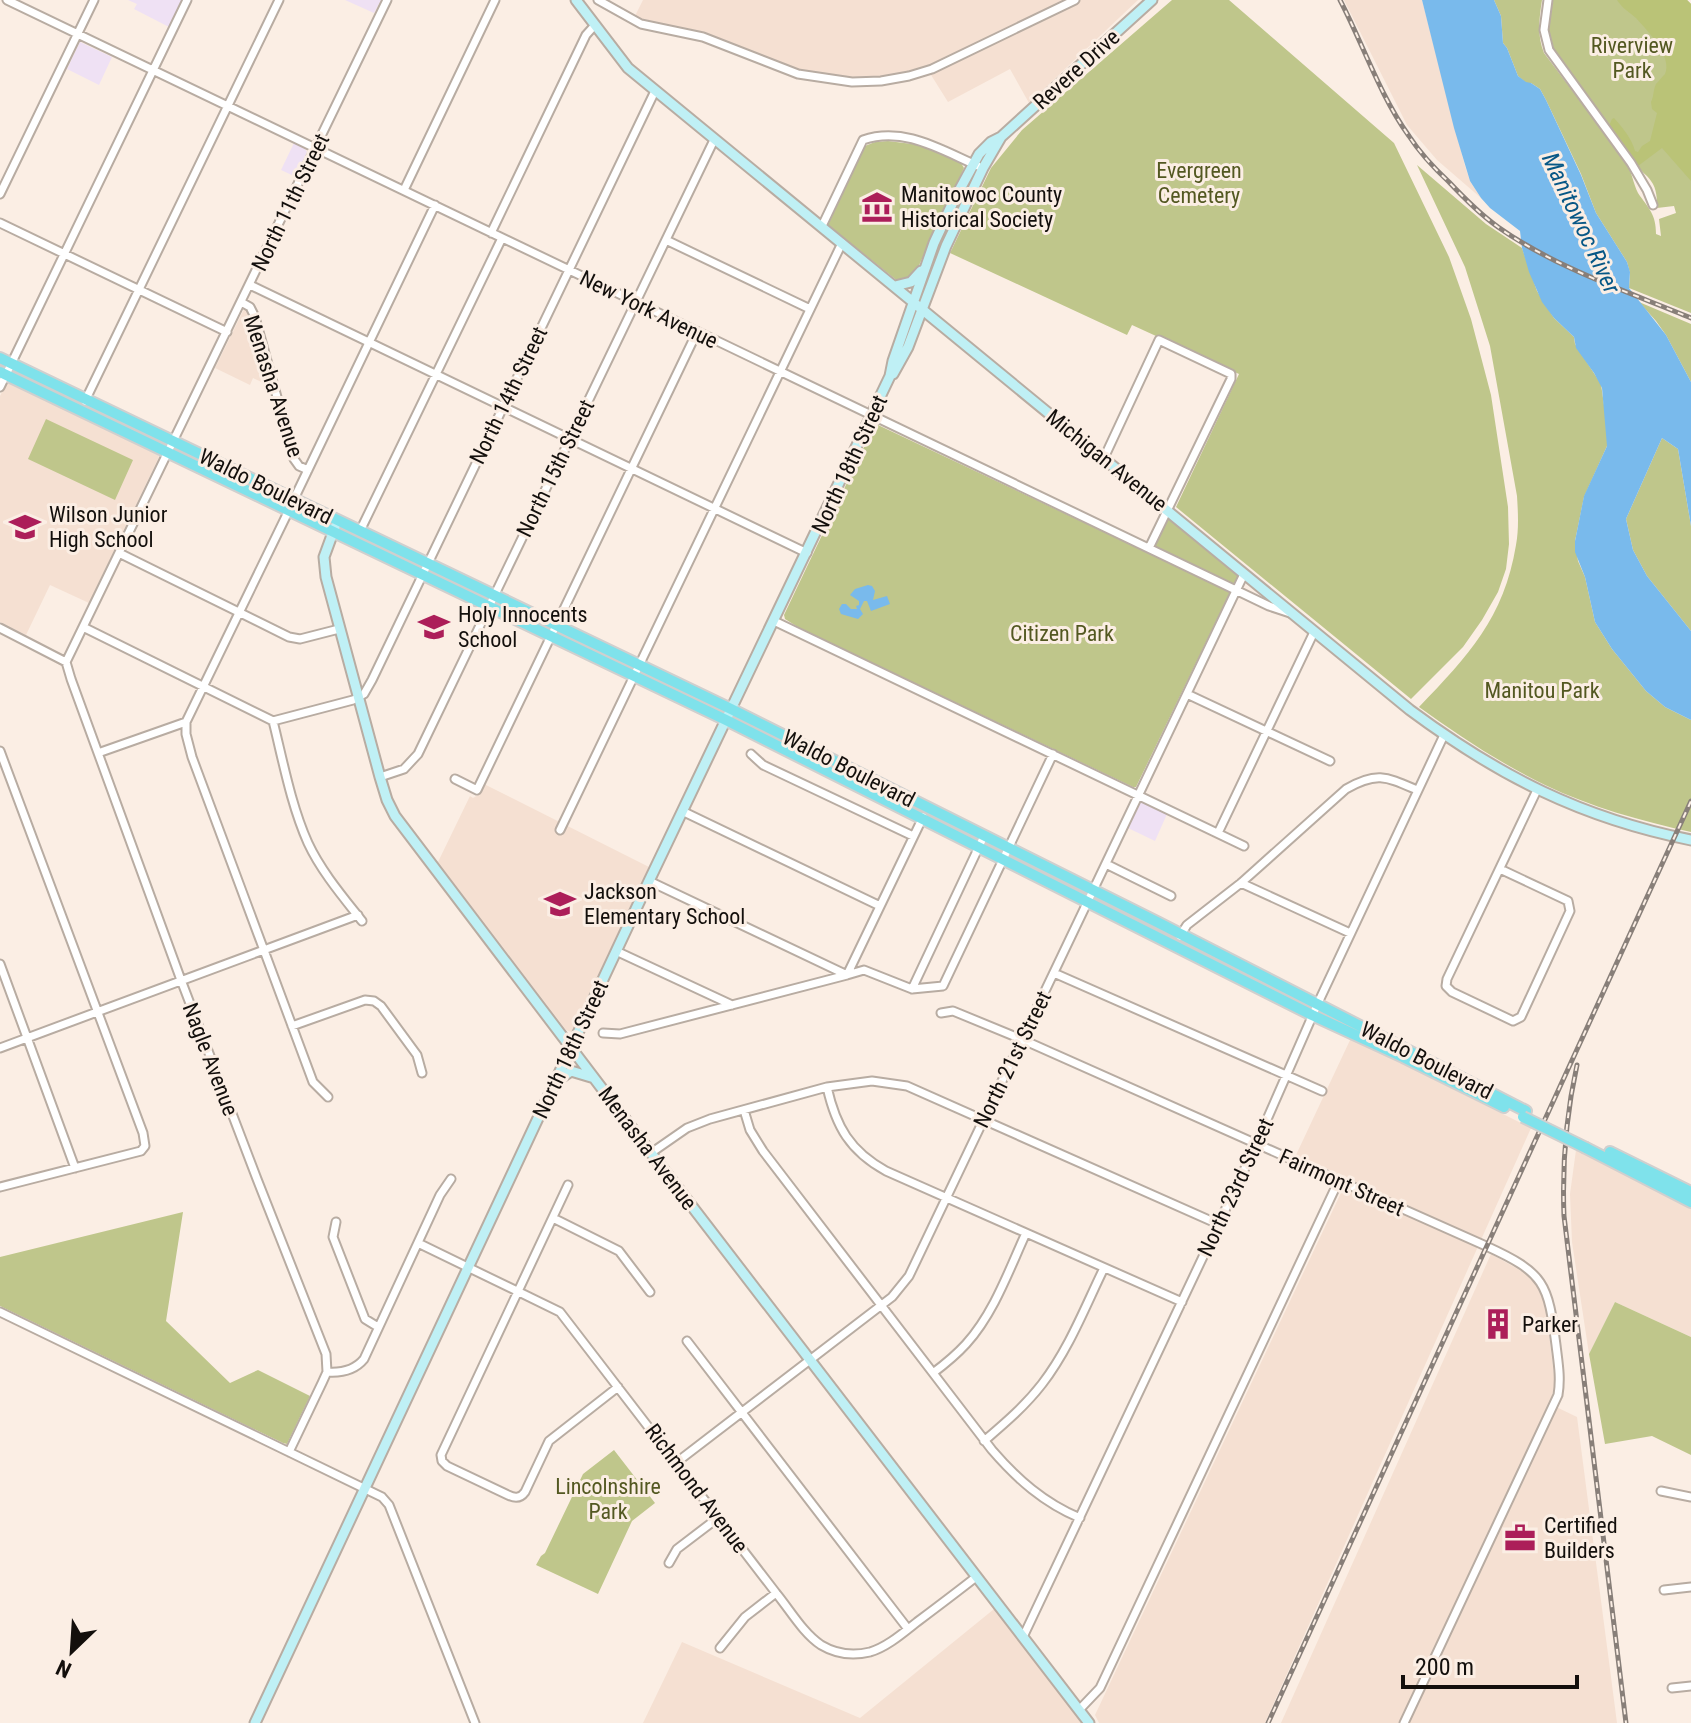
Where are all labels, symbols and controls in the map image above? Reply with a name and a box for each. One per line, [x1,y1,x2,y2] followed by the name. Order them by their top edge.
[1028,24,1125,115] street label: Revere Drive
[1591,33,1673,83] park label: Riverview Park
[246,130,334,275] street label: North 11th Street
[1536,148,1626,299] water label: Manitowoc River
[1156,158,1242,208] park label: Evergreen Cemetery
[901,182,1062,232] place label: Manitowoc County Historical Society
[860,190,894,224] museum icon: Manitowoc County Historical Society
[576,265,722,354] street label: New York Avenue
[239,312,308,460] street label: Menasha Avenue
[464,323,552,468] street label: North 14th Street
[807,391,892,537] street label: North 18th Street
[511,396,599,541] street label: North 15th Street
[1041,404,1172,517] street label: Michigan Avenue
[195,443,336,529] street label: Waldo Boulevard
[49,502,168,552] place label: Wilson Junior High School
[8,510,42,544] school or university icon: Wilson Junior High School
[458,602,587,652] place label: Holy Innocents School
[417,610,451,644] school or university icon: Holy Innocents School
[1010,621,1114,646] park label: Citizen Park
[1484,678,1600,703] park label: Manitou Park
[778,724,919,813] street label: Waldo Boulevard
[584,879,745,929] place label: Jackson Elementary School
[543,887,577,921] school or university icon: Jackson Elementary School
[528,976,613,1122] street label: North 18th Street
[969,987,1056,1132] street label: North 21st Street
[178,999,243,1119] street label: Nagle Avenue
[1356,1016,1497,1105] street label: Waldo Boulevard
[593,1082,702,1215] street label: Menasha Avenue
[1192,1114,1278,1260] street label: North 23rd Street
[1276,1144,1408,1221] street label: Fairmont Street
[1481,1307,1515,1341] building icon: Parker
[1522,1312,1578,1337] place label: Parker
[640,1419,753,1558] street label: Richmond Avenue
[555,1474,661,1524] park label: Lincolnshire Park
[1544,1513,1618,1563] place label: Certified Builders
[1503,1521,1537,1555] office icon: Certified Builders
[32,1611,112,1691] north arrow
[1403,1639,1577,1689] scale bar
[1415,1653,1474,1681] text: 200 m
[52,1654,75,1683] text: N

